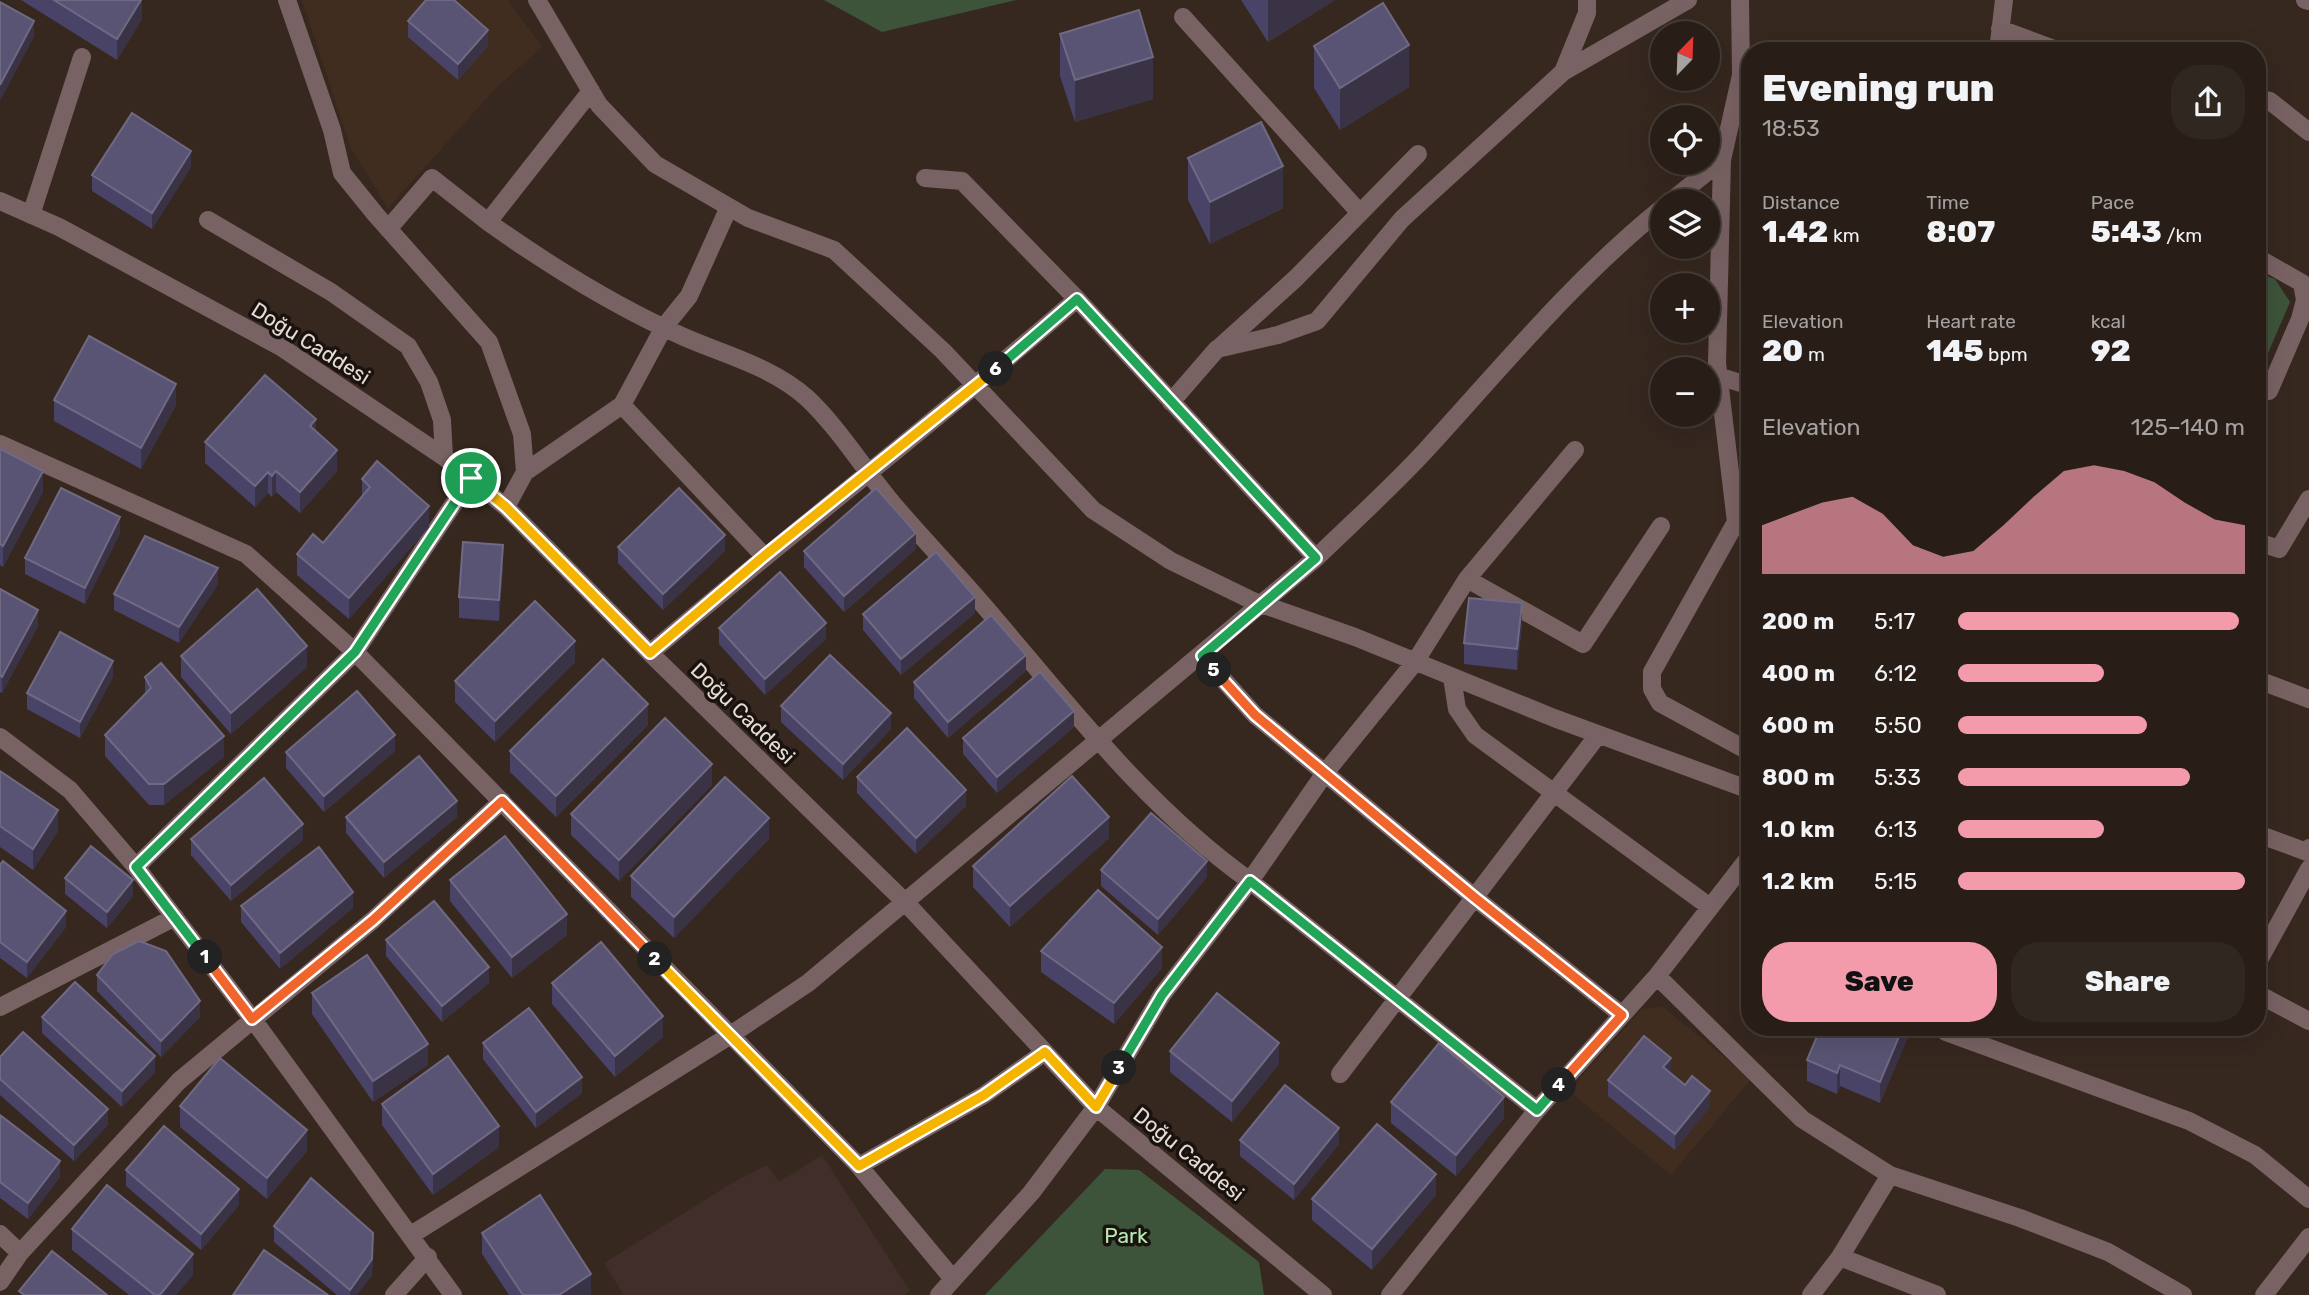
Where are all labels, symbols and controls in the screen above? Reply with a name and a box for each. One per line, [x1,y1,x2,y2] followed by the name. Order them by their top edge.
[1650,21,1720,91] north arrow
[1650,21,1720,427] map controls
[1762,65,1995,111] text: Evening run
[2171,65,2245,139] button: share
[1650,105,1720,175] button: locate
[1762,114,1820,142] text: 18:53
[1650,189,1720,259] button: layers
[1762,191,1840,214] text: Distance
[1926,191,1969,214] text: Time
[2091,191,2134,214] text: Pace
[1762,214,1828,250] text: 1.42
[1926,214,1995,250] text: 8:07
[2091,214,2162,250] text: 5:43
[1828,224,1860,247] text: km
[2162,224,2202,247] text: /km
[1650,273,1720,343] button: +
[247,297,375,389] street label: Doğu Caddesi
[1762,310,1843,333] text: Elevation
[1926,310,2016,333] text: Heart rate
[2091,310,2126,333] text: kcal
[1762,333,1803,369] text: 20
[1926,333,1983,369] text: 145
[2091,333,2131,369] text: 92
[1803,343,1825,366] text: m
[1983,343,2028,366] text: bpm
[978,352,1014,386] pin: 6
[989,357,1002,380] text: 6
[1650,357,1720,427] button: −
[1762,413,1861,441] text: Elevation
[2131,413,2245,441] text: 125–140 m
[441,448,501,508] pin
[452,459,490,497] icon: arrive
[1762,607,1834,635] text: 200 m
[1874,607,1915,635] text: 5:17
[1196,652,1232,688] pin: 5
[686,657,800,769] street label: Doğu Caddesi
[1207,658,1220,681] text: 5
[1762,659,1835,687] text: 400 m
[1874,659,1917,687] text: 6:12
[1762,711,1834,739] text: 600 m
[1874,711,1922,739] text: 5:50
[1762,763,1835,791] text: 800 m
[1874,763,1921,791] text: 5:33
[1762,815,1835,843] text: 1.0 km
[1874,815,1917,843] text: 6:13
[1762,867,1834,895] text: 1.2 km
[1874,867,1917,895] text: 5:15
[188,940,222,974] pin: 1
[638,942,672,976] pin: 2
[1762,942,1997,1022] button: Save
[2011,942,2245,1022] button: Share
[200,945,209,968] text: 1
[648,947,661,970] text: 2
[1102,1050,1136,1086] pin: 3
[1112,1056,1125,1079] text: 3
[1542,1068,1576,1102] pin: 4
[1552,1073,1565,1096] text: 4
[1129,1102,1249,1206] street label: Doğu Caddesi
[1104,1223,1148,1248] park label: Park

